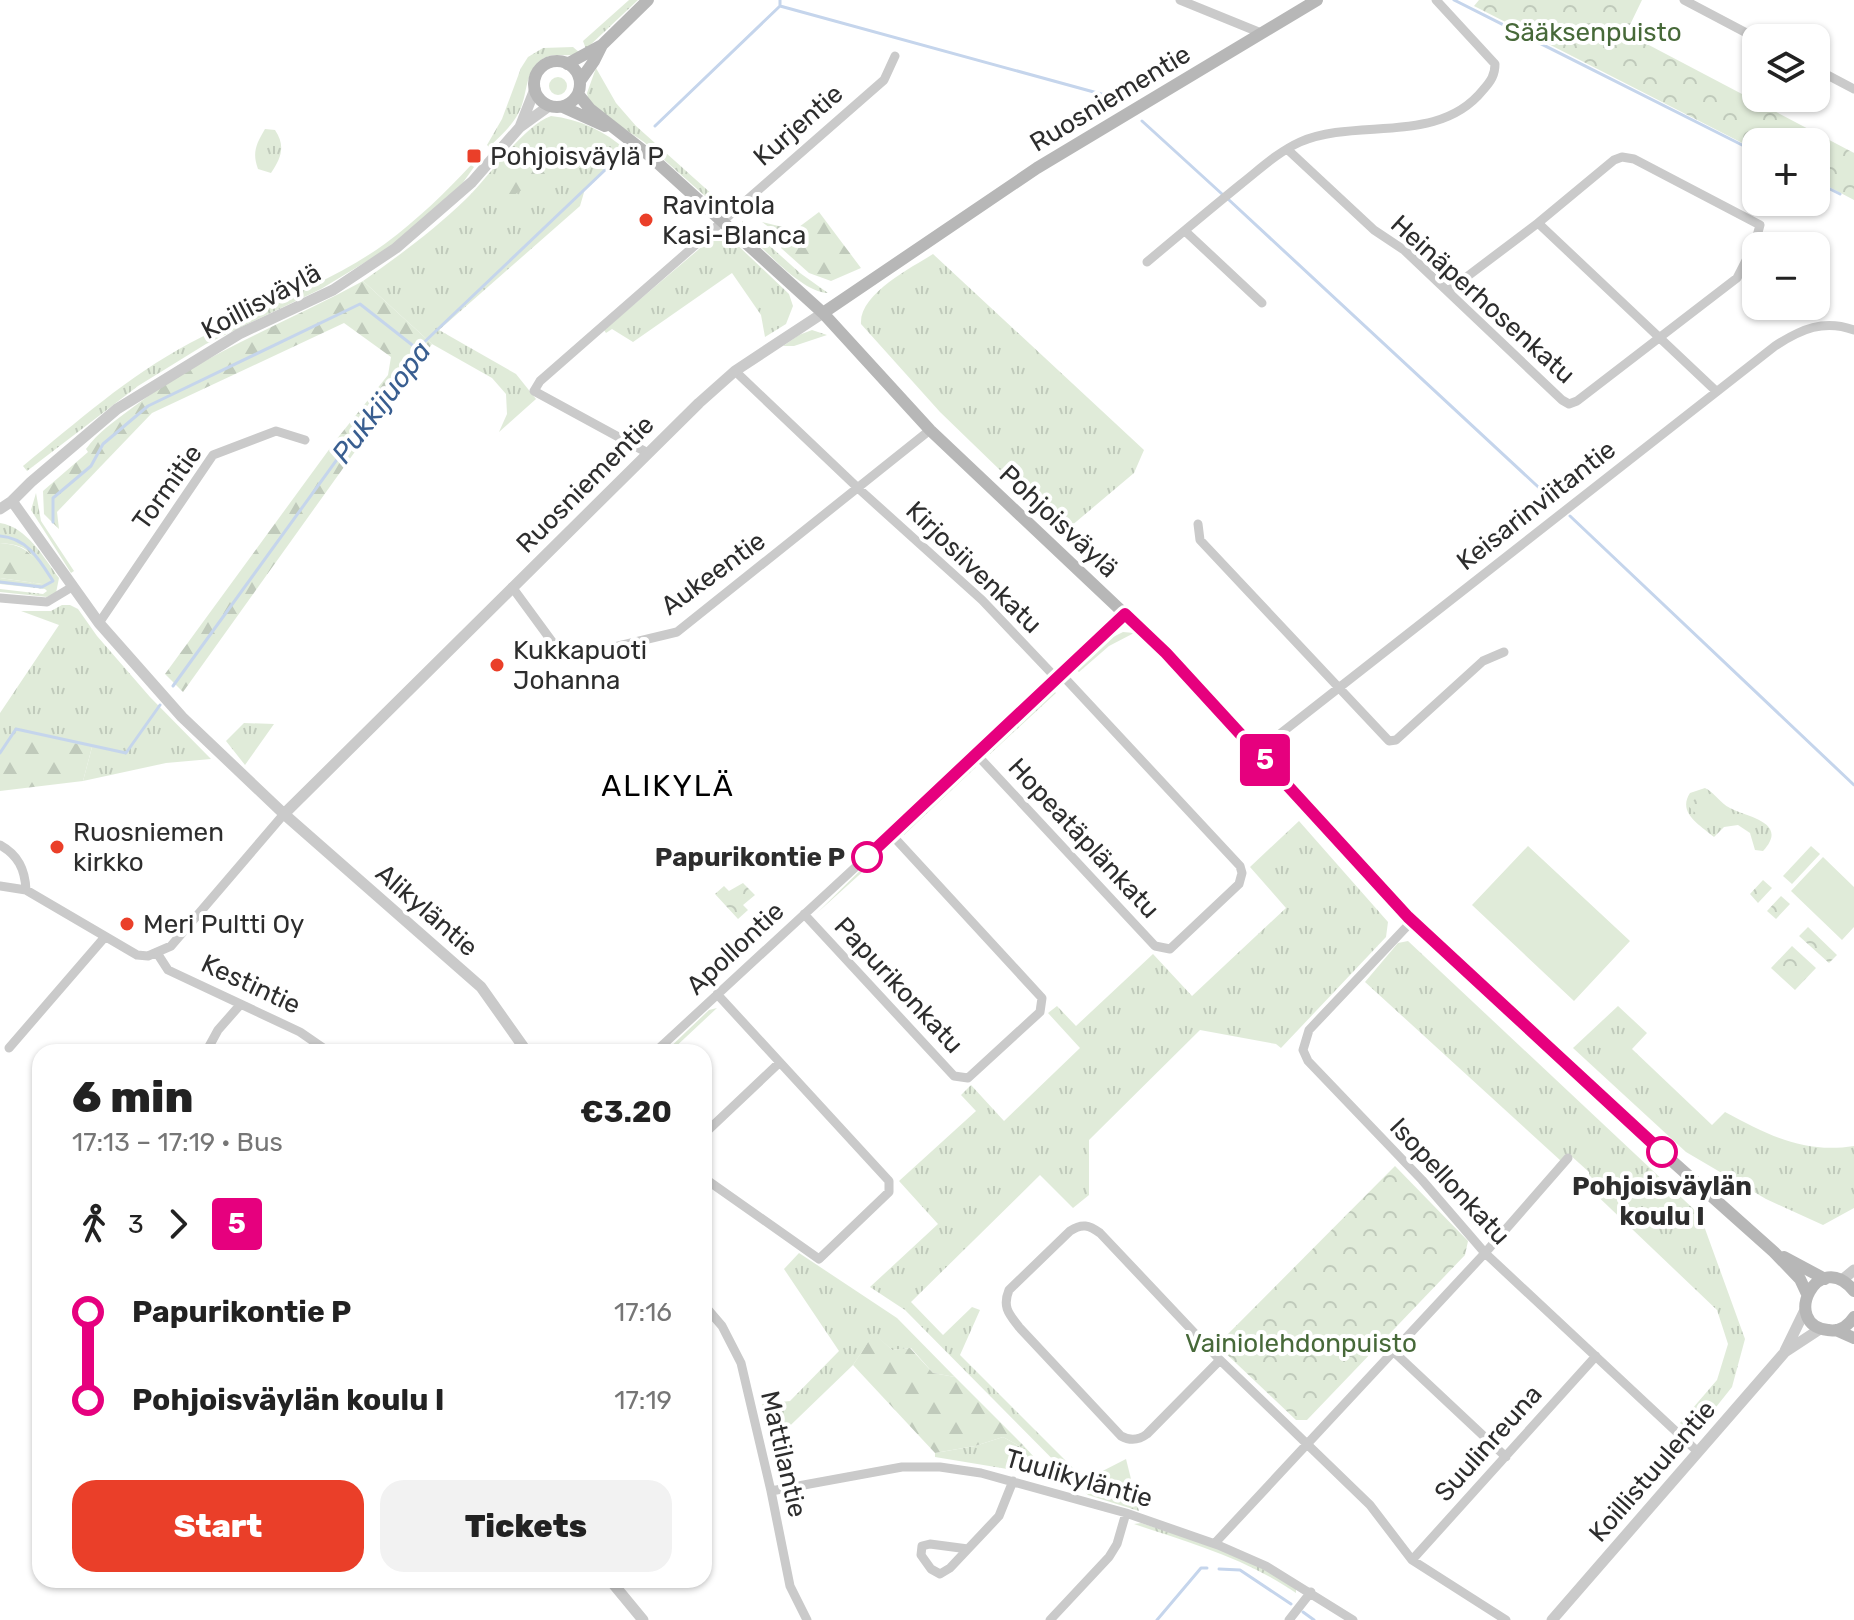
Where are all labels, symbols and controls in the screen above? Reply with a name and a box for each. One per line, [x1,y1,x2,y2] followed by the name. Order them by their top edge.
[1504,17,1682,48] park label: Sääksenpuisto
[1742,24,1830,320] map controls
[1742,24,1830,112] button: layers
[1024,38,1196,159] street label: Ruosniementie
[747,78,849,173] street label: Kurjentie
[1742,128,1830,216] button: +
[490,141,664,172] place label: Pohjoisväylä P
[465,147,483,165] marker: Pohjoisväylä P
[662,190,806,251] place label: Ravintola Kasi-Blanca
[1384,209,1581,390] street label: Heinäperhosenkatu
[637,211,655,229] marker: Ravintola Kasi-Blanca
[1742,232,1830,320] button: −
[196,257,326,346] street label: Koillisväylä
[325,335,438,470] water label: Pukkijuopa
[510,409,661,560] street label: Ruosniementie
[1451,434,1622,577] street label: Keisarinviitantie
[126,439,209,536] street label: Tormitie
[993,459,1124,584] street label: Pohjoisväylä
[899,495,1048,640] street label: Kirjosiivenkatu
[655,525,772,622] street label: Aukeentie
[513,635,647,696] place label: Kukkapuoti Johanna
[488,656,506,674] marker: Kukkapuoti Johanna
[1239,734,1291,786] line badge: 5
[1256,743,1274,776] text: 5
[1002,752,1166,925] street label: Hopeatäplänkatu
[601,768,735,804] district label: ALIKYLÄ
[73,817,224,878] place label: Ruosniemen kirkko
[48,838,66,856] marker: Ruosniemen kirkko
[655,842,845,873] place label: Papurikontie P
[852,842,882,872] marker: Papurikontie P
[369,858,484,963] street label: Alikyläntie
[680,895,791,1001] street label: Apollontie
[143,909,304,940] place label: Meri Pultti Oy
[828,911,970,1060] street label: Papurikonkatu
[118,915,136,933] marker: Meri Pultti Oy
[196,948,305,1021] street label: Kestintie
[72,1071,193,1123] text: 6 min
[580,1094,672,1130] text: €3.20
[1383,1112,1516,1251] street label: Isopellonkatu
[72,1127,283,1158] text: 17:13 – 17:19 · Bus
[1647,1137,1677,1167] marker: Pohjoisväylän koulu I
[1572,1171,1752,1232] place label: Pohjoisväylän koulu I
[72,1202,116,1246] icon: walk
[156,1202,200,1246] icon: forward
[228,1207,246,1240] text: 5
[128,1209,144,1240] text: 3
[132,1294,351,1330] text: Papurikontie P
[614,1297,672,1328] text: 17:16
[1185,1328,1417,1359] park label: Vainiolehdonpuisto
[1428,1379,1549,1508] street label: Suulinreuna
[132,1382,444,1418] text: Pohjoisväylän koulu I
[614,1385,672,1416] text: 17:19
[754,1388,813,1520] street label: Mattilantie
[1583,1394,1722,1548] street label: Koillistuulentie
[1002,1443,1156,1514] street label: Tuulikyläntie
[72,1480,364,1572] button: Start
[380,1480,672,1572] button: Tickets

